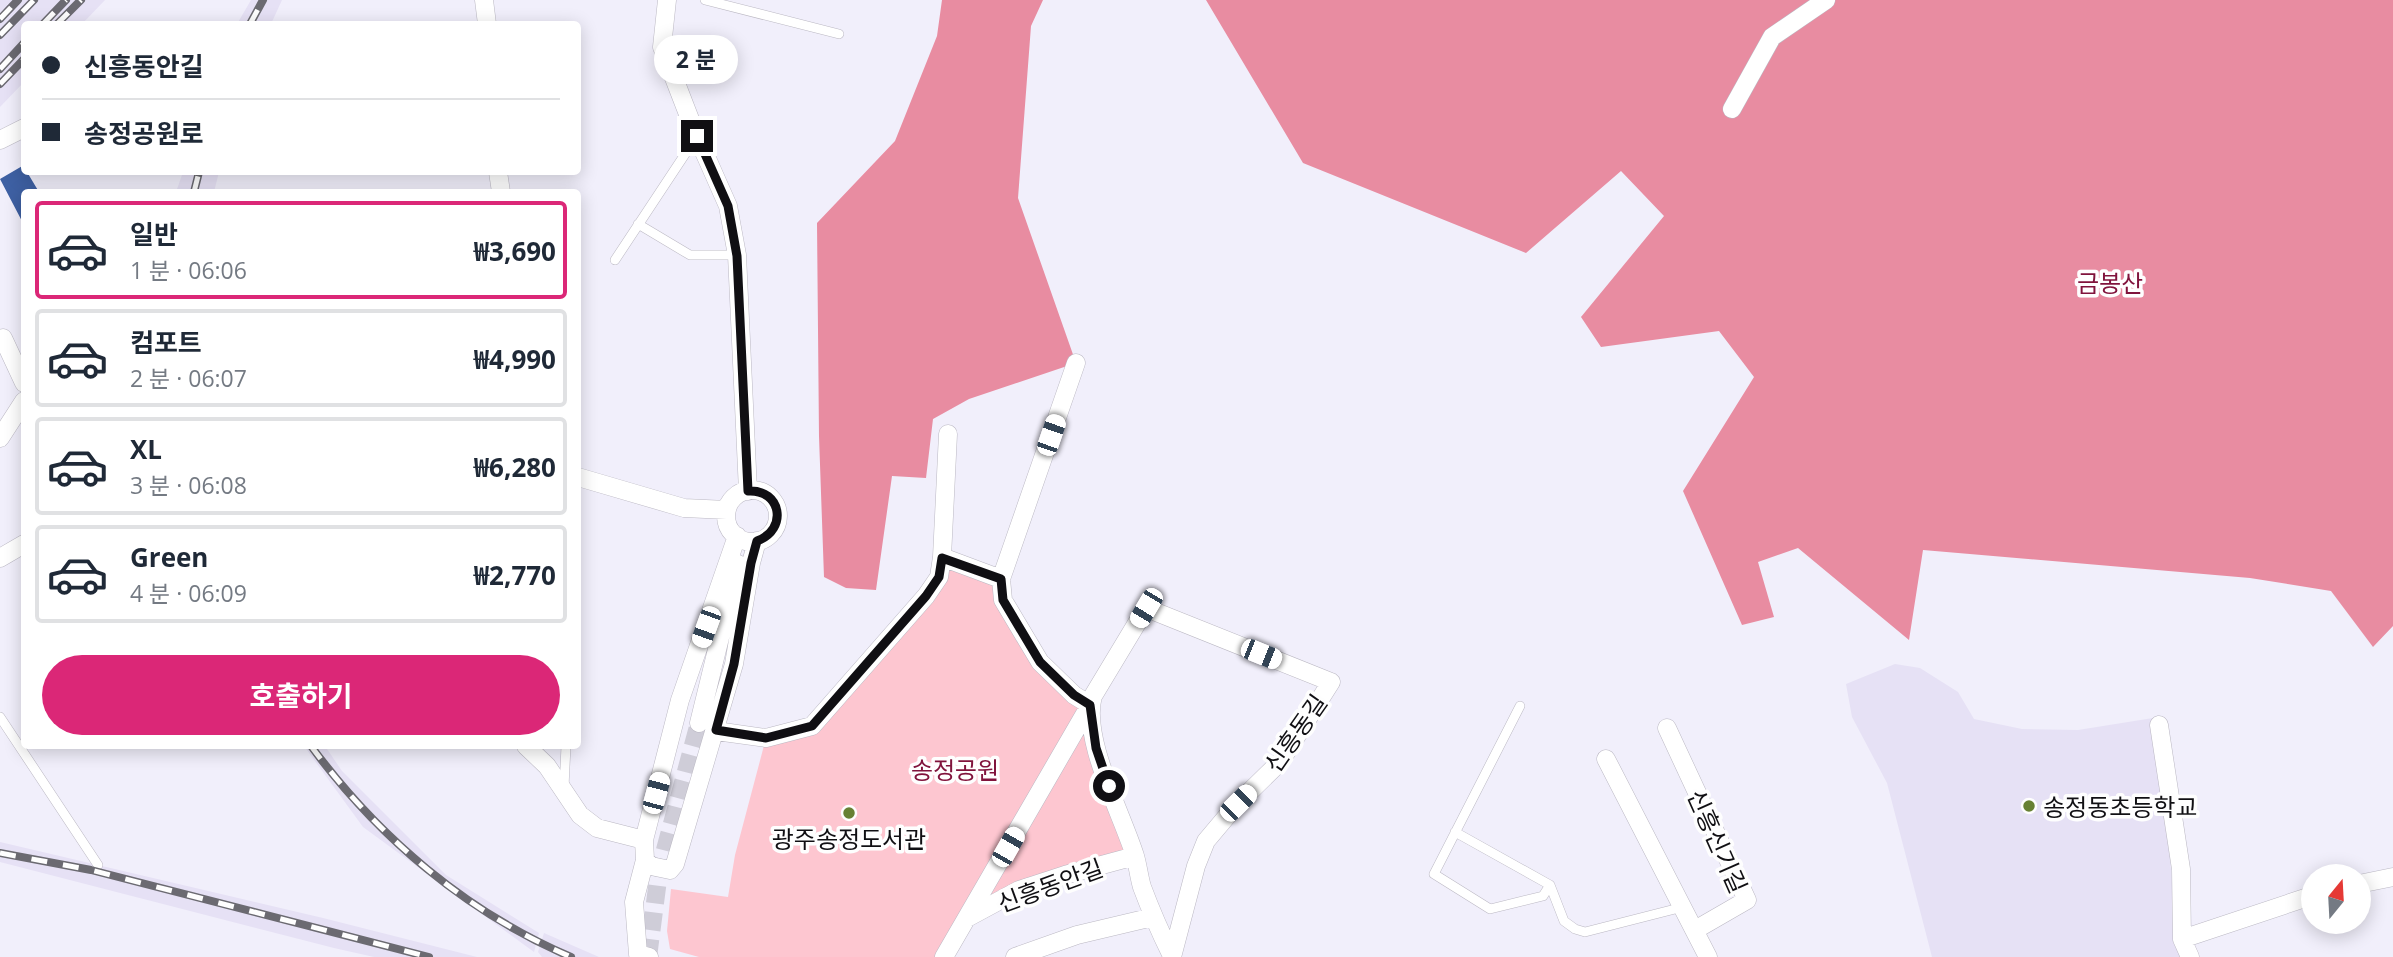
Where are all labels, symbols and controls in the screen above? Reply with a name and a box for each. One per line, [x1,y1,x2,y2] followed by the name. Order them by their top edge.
[655,34,739,83] callout: 2 분
[676,43,716,75] text: 2 분
[84,48,204,84] text: 신흥동안길
[84,115,204,151] text: 송정공원로
[681,120,713,152] route end
[130,216,178,252] text: 일반
[46,219,109,282] icon: car
[474,233,556,269] text: ₩3,690
[130,254,247,286] text: 1 분 · 06:06
[2077,266,2143,299] park label: 금봉산
[130,324,202,360] text: 컴포트
[46,327,109,390] icon: car
[474,341,556,377] text: ₩4,990
[130,362,247,394] text: 2 분 · 06:07
[1035,412,1068,458] car
[130,431,162,467] text: XL
[46,435,109,498] icon: car
[474,449,556,485] text: ₩6,280
[130,469,247,501] text: 3 분 · 06:08
[130,539,208,575] text: Green
[46,543,109,606] icon: car
[474,557,556,593] text: ₩2,770
[130,577,247,609] text: 4 분 · 06:09
[1127,585,1166,631] car
[689,604,724,650] car
[1238,636,1285,672] car
[42,655,560,735] button: 호출하기
[1256,687,1334,779] street label: 신흥동길
[911,753,999,786] park label: 송정공원
[641,770,672,816] car
[1093,770,1125,802] route start
[1216,781,1261,825] car
[1680,784,1756,898] street label: 신흥신기길
[2043,790,2198,823] place label: 송정동초등학교
[2021,798,2037,814] marker: 송정동초등학교
[841,805,857,821] marker: 광주송정도서관
[772,822,926,855] place label: 광주송정도서관
[989,824,1028,870] car
[992,851,1108,919] street label: 신흥동안길
[2301,864,2371,934] north arrow
[2301,864,2371,934] map controls

